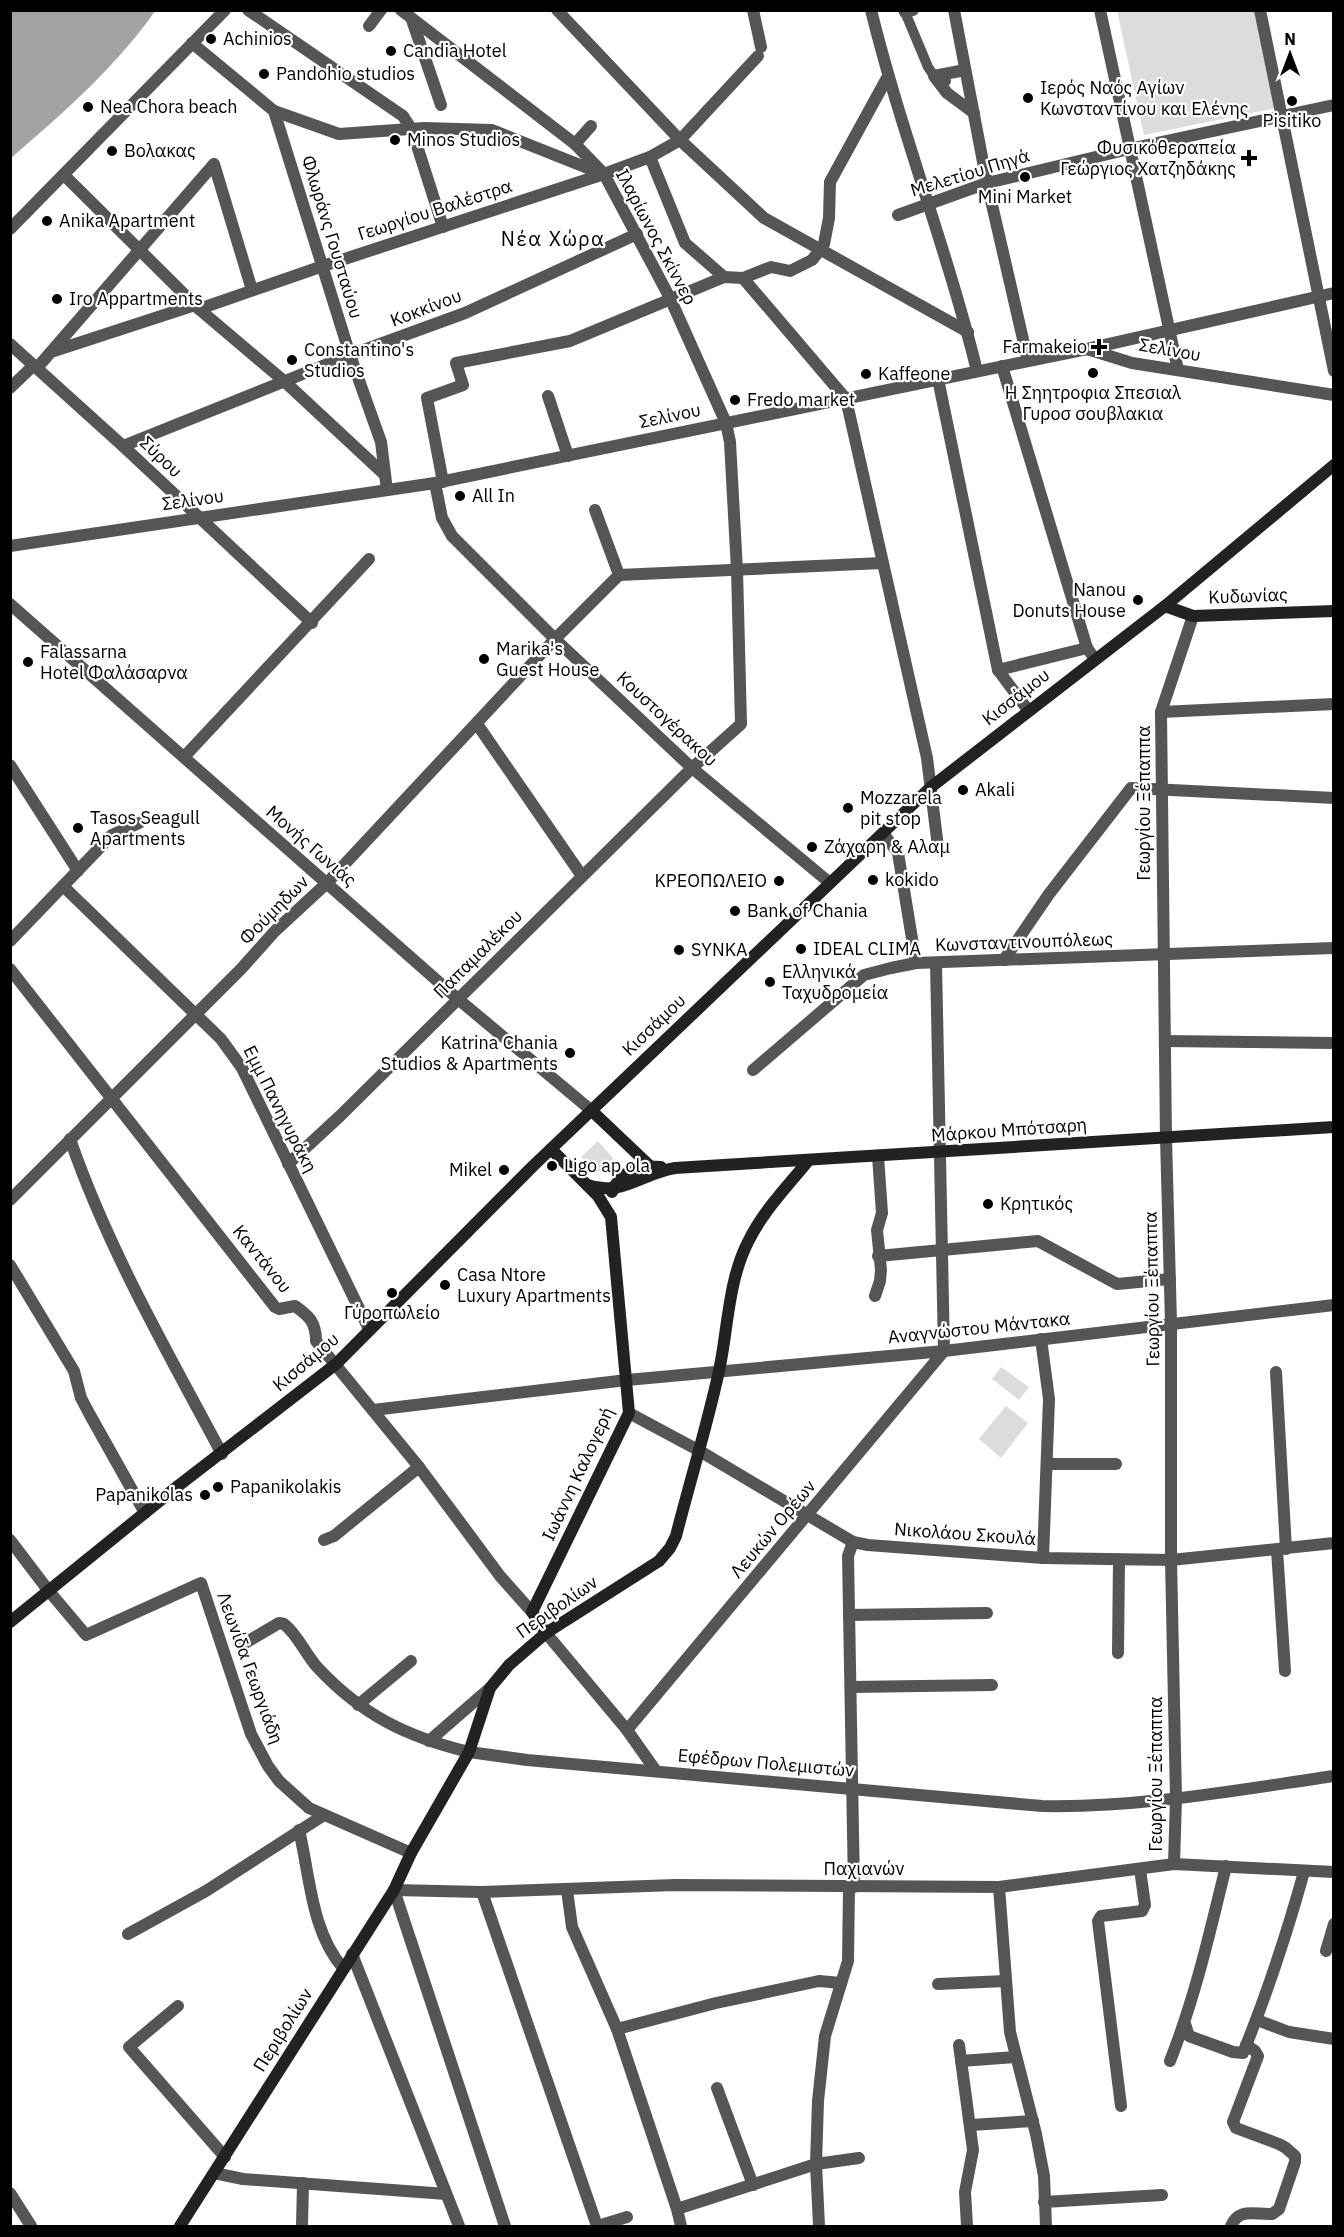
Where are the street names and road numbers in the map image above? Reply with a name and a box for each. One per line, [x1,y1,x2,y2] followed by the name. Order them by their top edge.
[907,143,1032,202] street label: Μελετίου Πηγά
[297,153,368,321] street label: Φλωράνς Γουσταύου
[611,165,702,309] street label: Ιλαρίωνος Σκίννερ
[355,174,515,245] street label: Γεωργίου Βαλέστρα
[387,283,465,332] street label: Κοκκίνου
[1137,333,1203,366] street label: Σελίνου
[637,398,703,433] street label: Σελίνου
[135,431,187,482] street label: Σύρου
[160,484,225,515] street label: Σελίνου
[1208,583,1288,608] street label: Κυδωνίας
[977,663,1054,730] street label: Κισσάμου
[612,666,723,771] street label: Κουστογέρακου
[1132,725,1155,881] street label: Γεωργίου Ξέπαππα
[261,800,361,891] street label: Μονής Γωνιάς
[234,870,313,949] street label: Φούμηδων
[428,904,527,1003] street label: Παπαμαλέκου
[935,927,1114,956] street label: Κωνσταντινουπόλεως
[617,989,690,1061] street label: Κισσάμου
[239,1041,322,1176] street label: Εμμ Πανηγυράκη
[930,1113,1088,1146] street label: Μάρκου Μπότσαρη
[1139,1211,1164,1367] street label: Γεωργίου Ξέπαππα
[228,1220,297,1298] street label: Καντάνου
[887,1306,1071,1349] street label: Αναγνώστου Μάντακα
[268,1327,344,1396] street label: Κισσάμου
[536,1403,619,1544] street label: Ιωάννη Καλογερή
[725,1475,820,1583] street label: Λευκών Ορέων
[893,1517,1037,1550] street label: Νικολάου Σκουλά
[512,1570,602,1643] street label: Περιβολίων
[212,1589,289,1747] street label: Λεωνίδα Γεωργιάδη
[1144,1696,1167,1852] street label: Γεωργίου Ξέπαππα
[677,1743,855,1782] street label: Εφέδρων Πολεμιστών
[823,1857,905,1880] street label: Παχιανών
[248,1984,317,2076] street label: Περιβολίων

